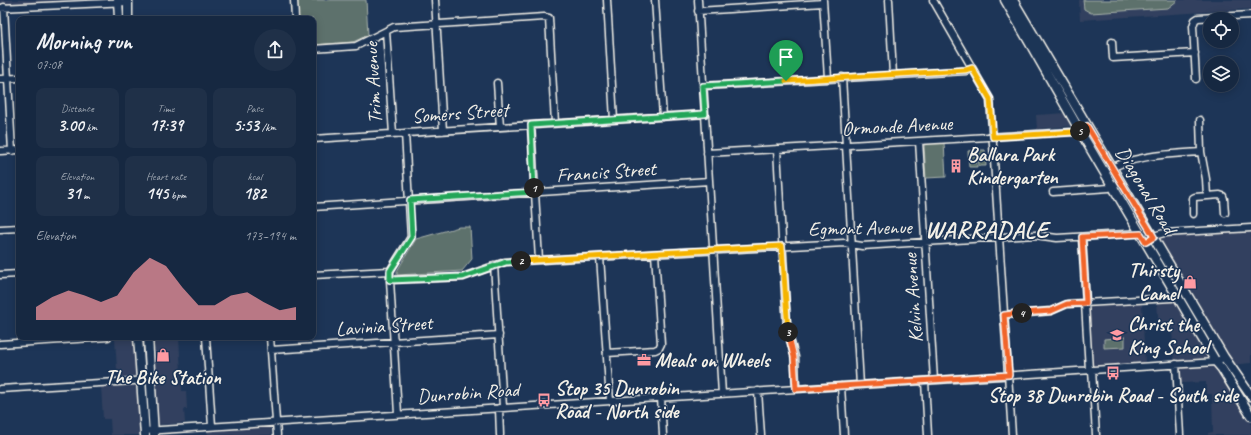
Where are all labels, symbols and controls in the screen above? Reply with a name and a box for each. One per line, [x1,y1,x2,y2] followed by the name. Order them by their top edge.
[1203,12,1239,92] map controls
[1203,12,1239,48] button: locate
[36,28,132,56] text: Morning run
[254,29,296,71] button: share
[358,40,388,124] street label: Trim Avenue
[769,40,803,81] pin
[775,46,797,68] icon: arrive
[1203,56,1239,92] button: layers
[36,57,62,73] text: 07:08
[411,97,512,129] street label: Somers Street
[61,101,94,115] text: Distance
[158,101,174,115] text: Time
[246,101,263,115] text: Pace
[841,111,954,141] street label: Ormonde Avenue
[57,115,84,136] text: 3.00
[149,115,183,136] text: 17:39
[233,115,259,136] text: 5:53
[84,120,97,134] text: km
[259,120,276,134] text: /km
[1070,121,1090,141] pin: 5
[1078,124,1082,138] text: 5
[967,142,1059,190] place label: Ballara Park Kindergarten
[1110,142,1183,241] street label: Diagonal Road
[555,156,659,188] street label: Francis Street
[948,158,964,174] building icon: Ballara Park Kindergarten
[60,169,94,183] text: Elevation
[146,169,186,183] text: Heart rate
[247,169,262,183] text: kcal
[524,178,544,198] pin: 1
[532,181,536,195] text: 1
[65,183,81,204] text: 31
[146,183,168,204] text: 145
[243,183,266,204] text: 182
[81,188,89,202] text: m
[168,188,186,202] text: bpm
[808,215,913,241] street label: Egmont Avenue
[925,215,1051,245] district label: WARRADALE
[36,228,76,244] text: Elevation
[245,228,296,244] text: 173–194 m
[511,251,531,271] pin: 2
[897,251,929,343] street label: Kelvin Avenue
[519,254,523,268] text: 2
[1128,258,1182,306] place label: Thirsty Camel
[1182,274,1198,290] shop icon: Thirsty Camel
[1012,303,1032,323] pin: 4
[1020,306,1024,320] text: 4
[335,310,435,342] street label: Lavinia Street
[1128,312,1212,360] place label: Christ the King School
[778,322,798,342] pin: 3
[786,325,790,339] text: 3
[1109,327,1125,343] school or university icon: Christ the King School
[155,347,171,363] shop icon: The Bike Station
[655,348,771,373] place label: Meals on Wheels
[636,352,652,368] office icon: Meals on Wheels
[105,365,222,390] place label: The Bike Station
[1105,365,1121,381] bus stop icon: Stop 38 Dunrobin Road - South side
[555,376,680,424] place label: Stop 35 Dunrobin Road - North side
[416,377,523,409] street label: Dunrobin Road
[988,383,1240,408] place label: Stop 38 Dunrobin Road - South side
[536,392,552,408] bus stop icon: Stop 35 Dunrobin Road - North side

